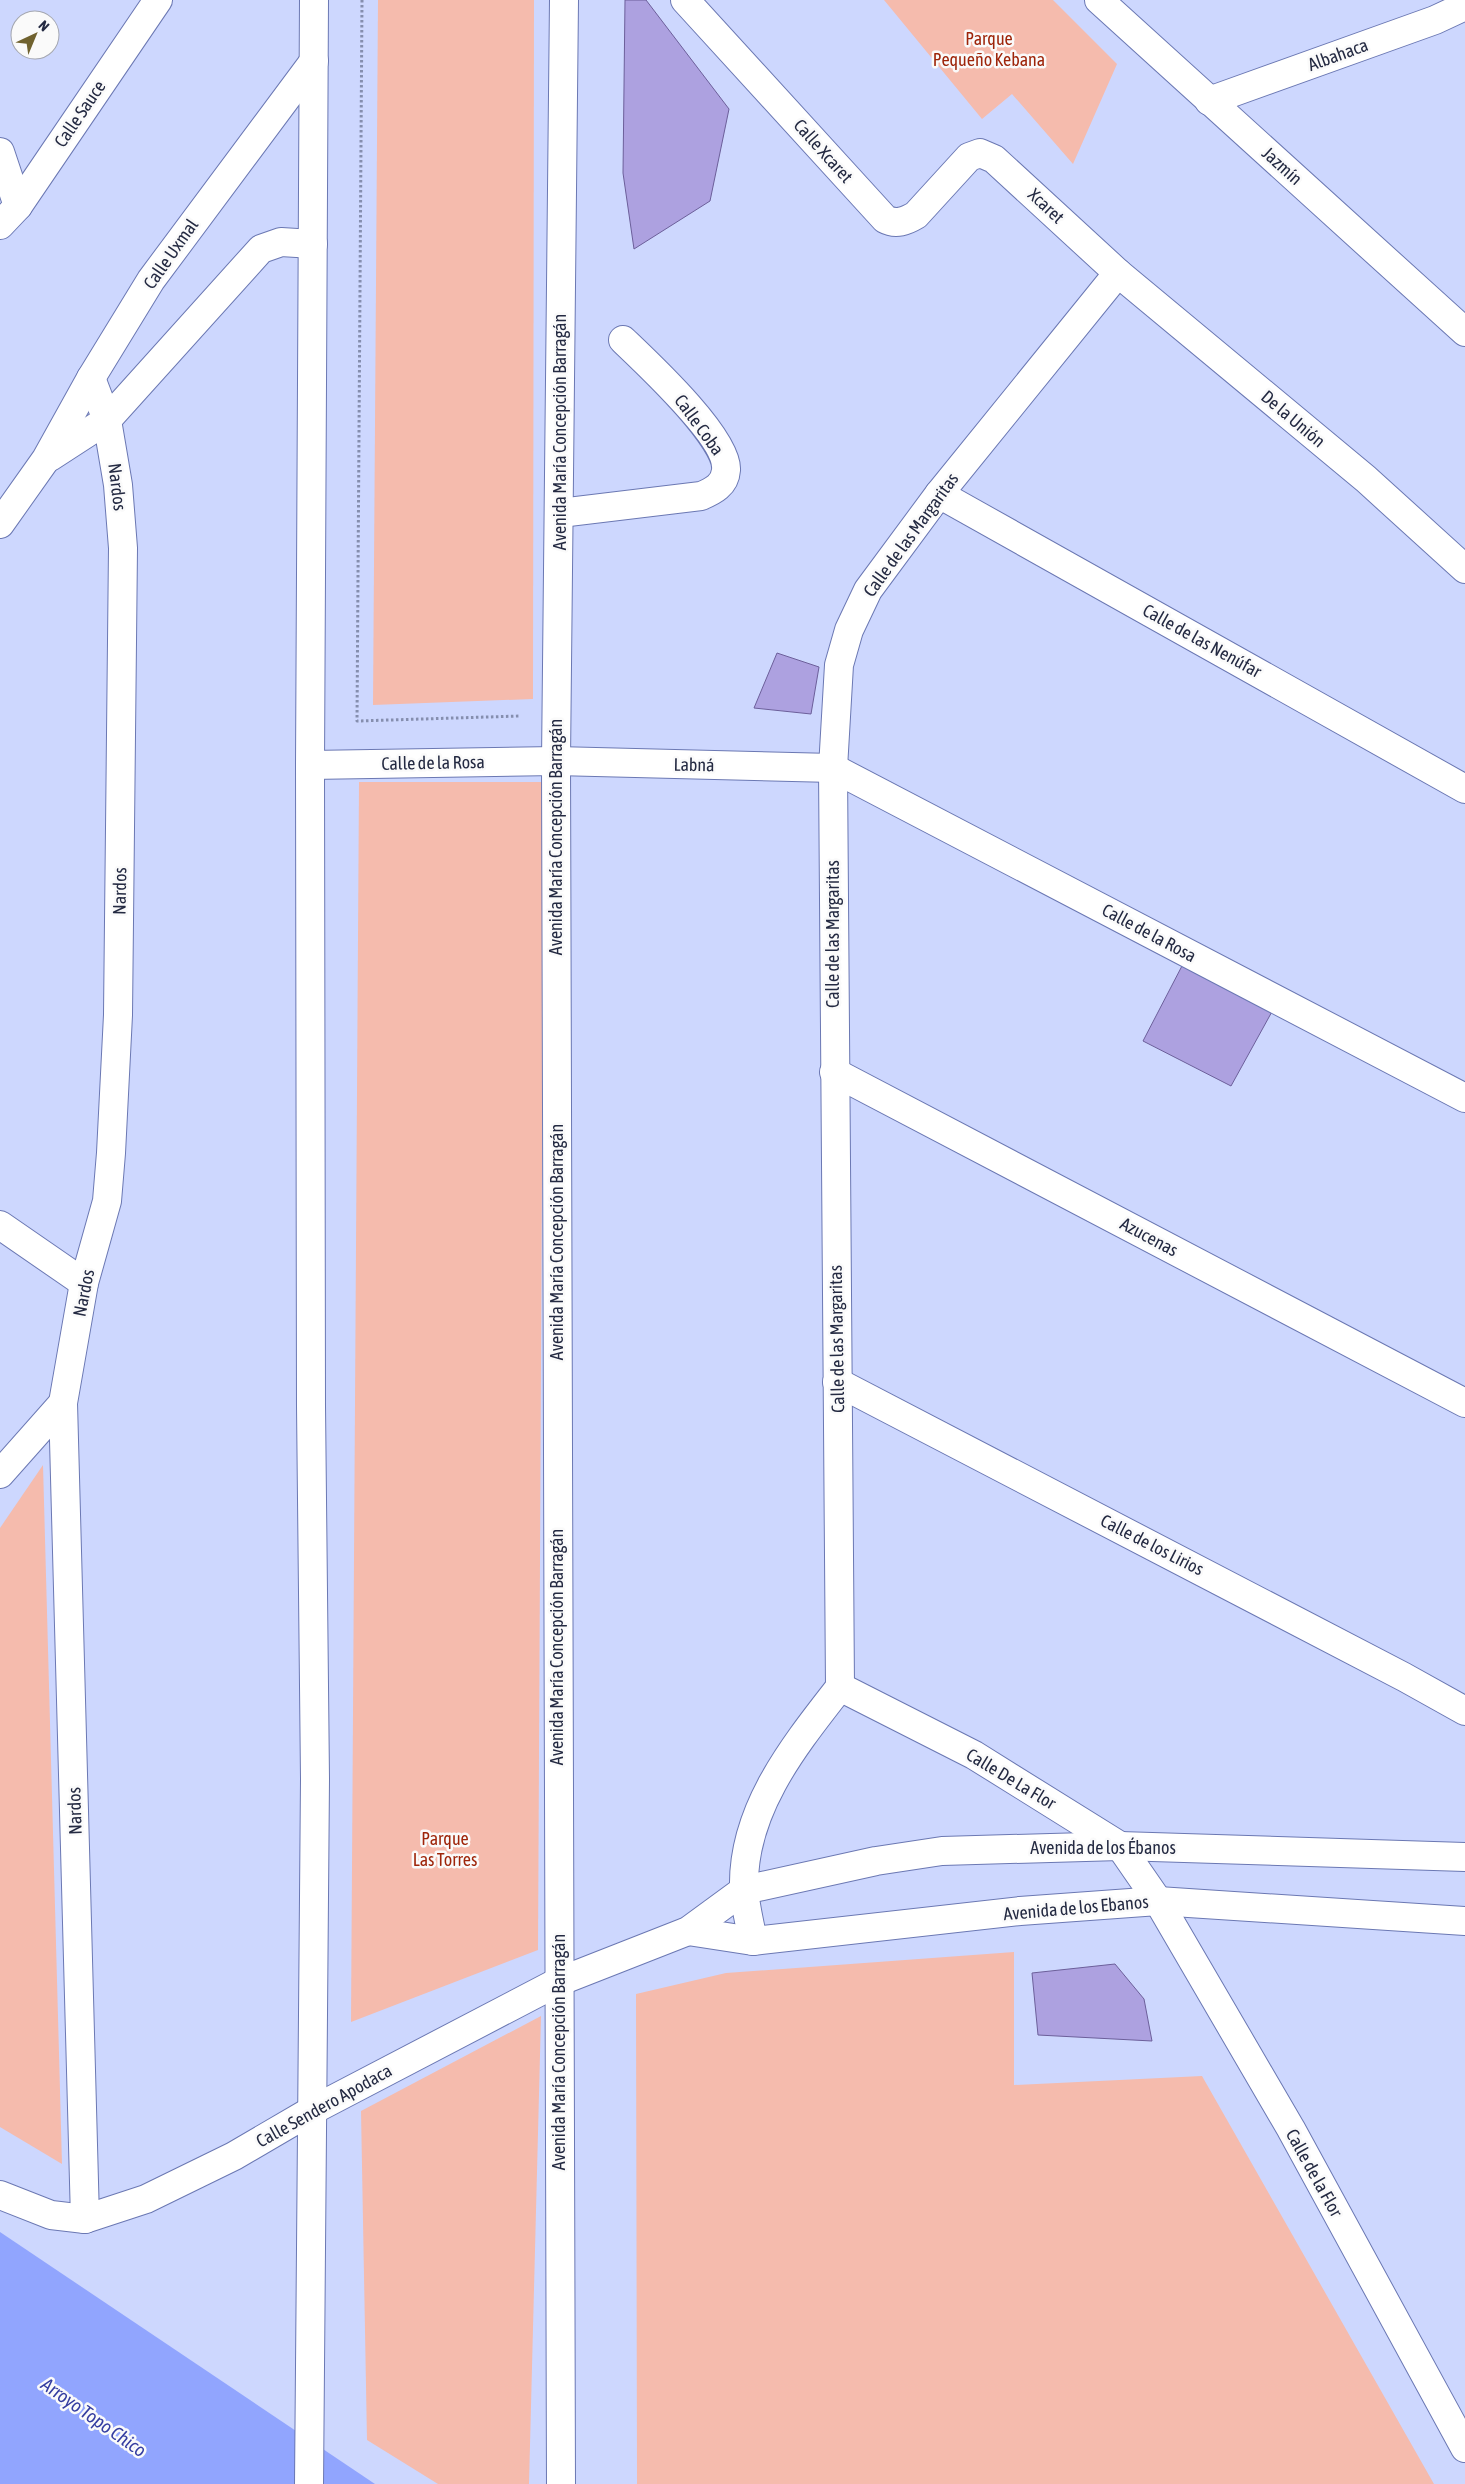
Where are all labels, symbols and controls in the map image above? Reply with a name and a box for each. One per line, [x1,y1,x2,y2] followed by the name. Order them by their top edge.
[10,10,60,60] north arrow
[36,17,53,34] text: N
[933,28,1045,70] park label: Parque Pequeño Kebana
[1305,34,1371,75] street label: Albahaca
[50,76,110,151] street label: Calle Sauce
[789,115,857,187] street label: Calle Xcaret
[1258,142,1307,189] street label: Jazmín
[1024,184,1069,227] street label: Xcaret
[139,215,202,293] street label: Calle Uxmal
[549,314,570,550] street label: Avenida María Concepción Barragán
[1257,386,1330,451] street label: De la Unión
[670,390,728,459] street label: Calle Coba
[104,462,131,512] street label: Nardos
[859,469,963,601] street label: Calle de las Margaritas
[1139,599,1266,682] street label: Calle de las Nenúfar
[545,719,566,955] street label: Avenida María Concepción Barragán
[381,751,485,774] street label: Calle de la Rosa
[673,754,715,775] street label: Labná
[822,860,843,1008] street label: Calle de las Margaritas
[109,867,130,915] street label: Nardos
[1099,899,1200,966] street label: Calle de la Rosa
[546,1124,567,1360] street label: Avenida María Concepción Barragán
[1117,1213,1182,1260] street label: Azucenas
[825,1265,848,1413] street label: Calle de las Margaritas
[69,1268,98,1318] street label: Nardos
[1097,1510,1207,1580] street label: Calle de los Lirios
[546,1529,567,1765] street label: Avenida María Concepción Barragán
[963,1744,1060,1814] street label: Calle De La Flor
[63,1787,86,1835] street label: Nardos
[413,1828,477,1870] park label: Parque Las Torres
[1030,1837,1176,1858] street label: Avenida de los Ébanos
[1003,1891,1149,1924] street label: Avenida de los Ebanos
[548,1934,569,2170] street label: Avenida María Concepción Barragán
[252,2060,395,2152] street label: Calle Sendero Apodaca
[1282,2125,1347,2221] street label: Calle de la Flor
[37,2372,151,2461] water label: Arroyo Topo Chico

